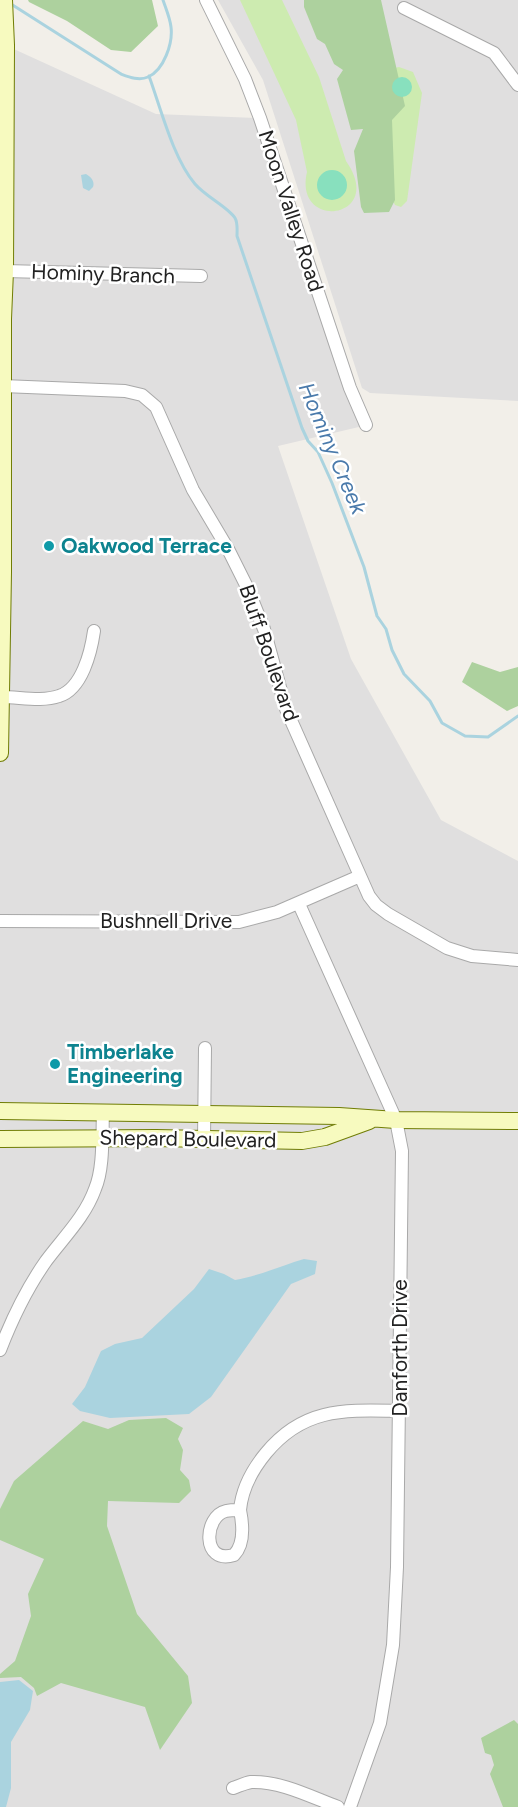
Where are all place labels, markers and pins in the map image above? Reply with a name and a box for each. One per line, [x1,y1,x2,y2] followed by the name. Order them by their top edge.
[61,533,232,558] place label: Oakwood Terrace
[42,539,56,553] marker: Oakwood Terrace
[67,1039,183,1088] place label: Timberlake Engineering
[48,1057,62,1071] marker: Timberlake Engineering

